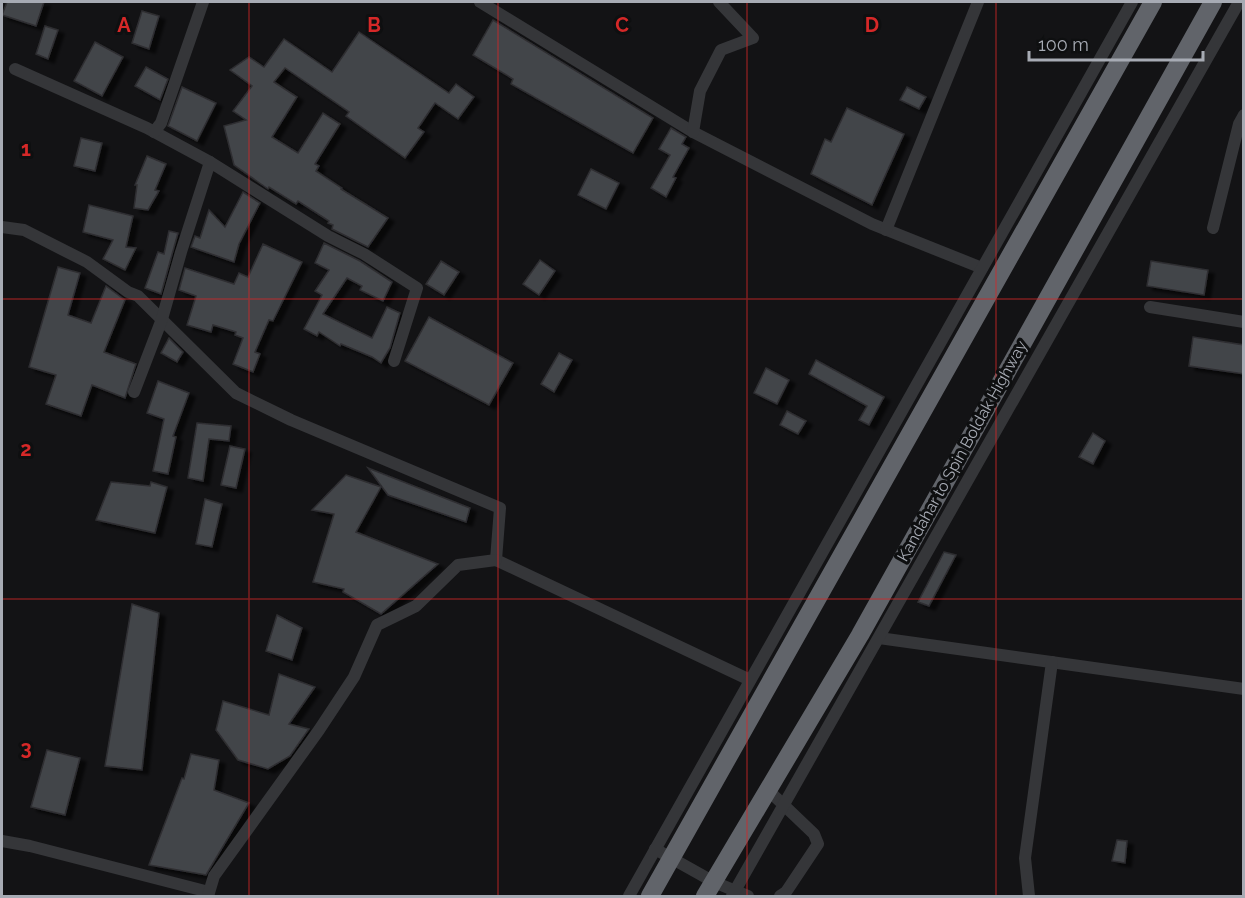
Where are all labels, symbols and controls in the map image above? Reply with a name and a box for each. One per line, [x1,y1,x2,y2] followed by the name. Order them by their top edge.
[117,13,131,37] text: A
[367,13,381,37] text: B
[615,13,629,37] text: C
[865,13,879,37] text: D
[1029,24,1203,62] scale bar
[1038,34,1089,55] text: 100 m
[21,137,31,161] text: 1
[893,337,1031,565] street label: Kandahar to Spin Boldak Highway
[20,437,32,461] text: 2
[20,736,32,760] text: 3

